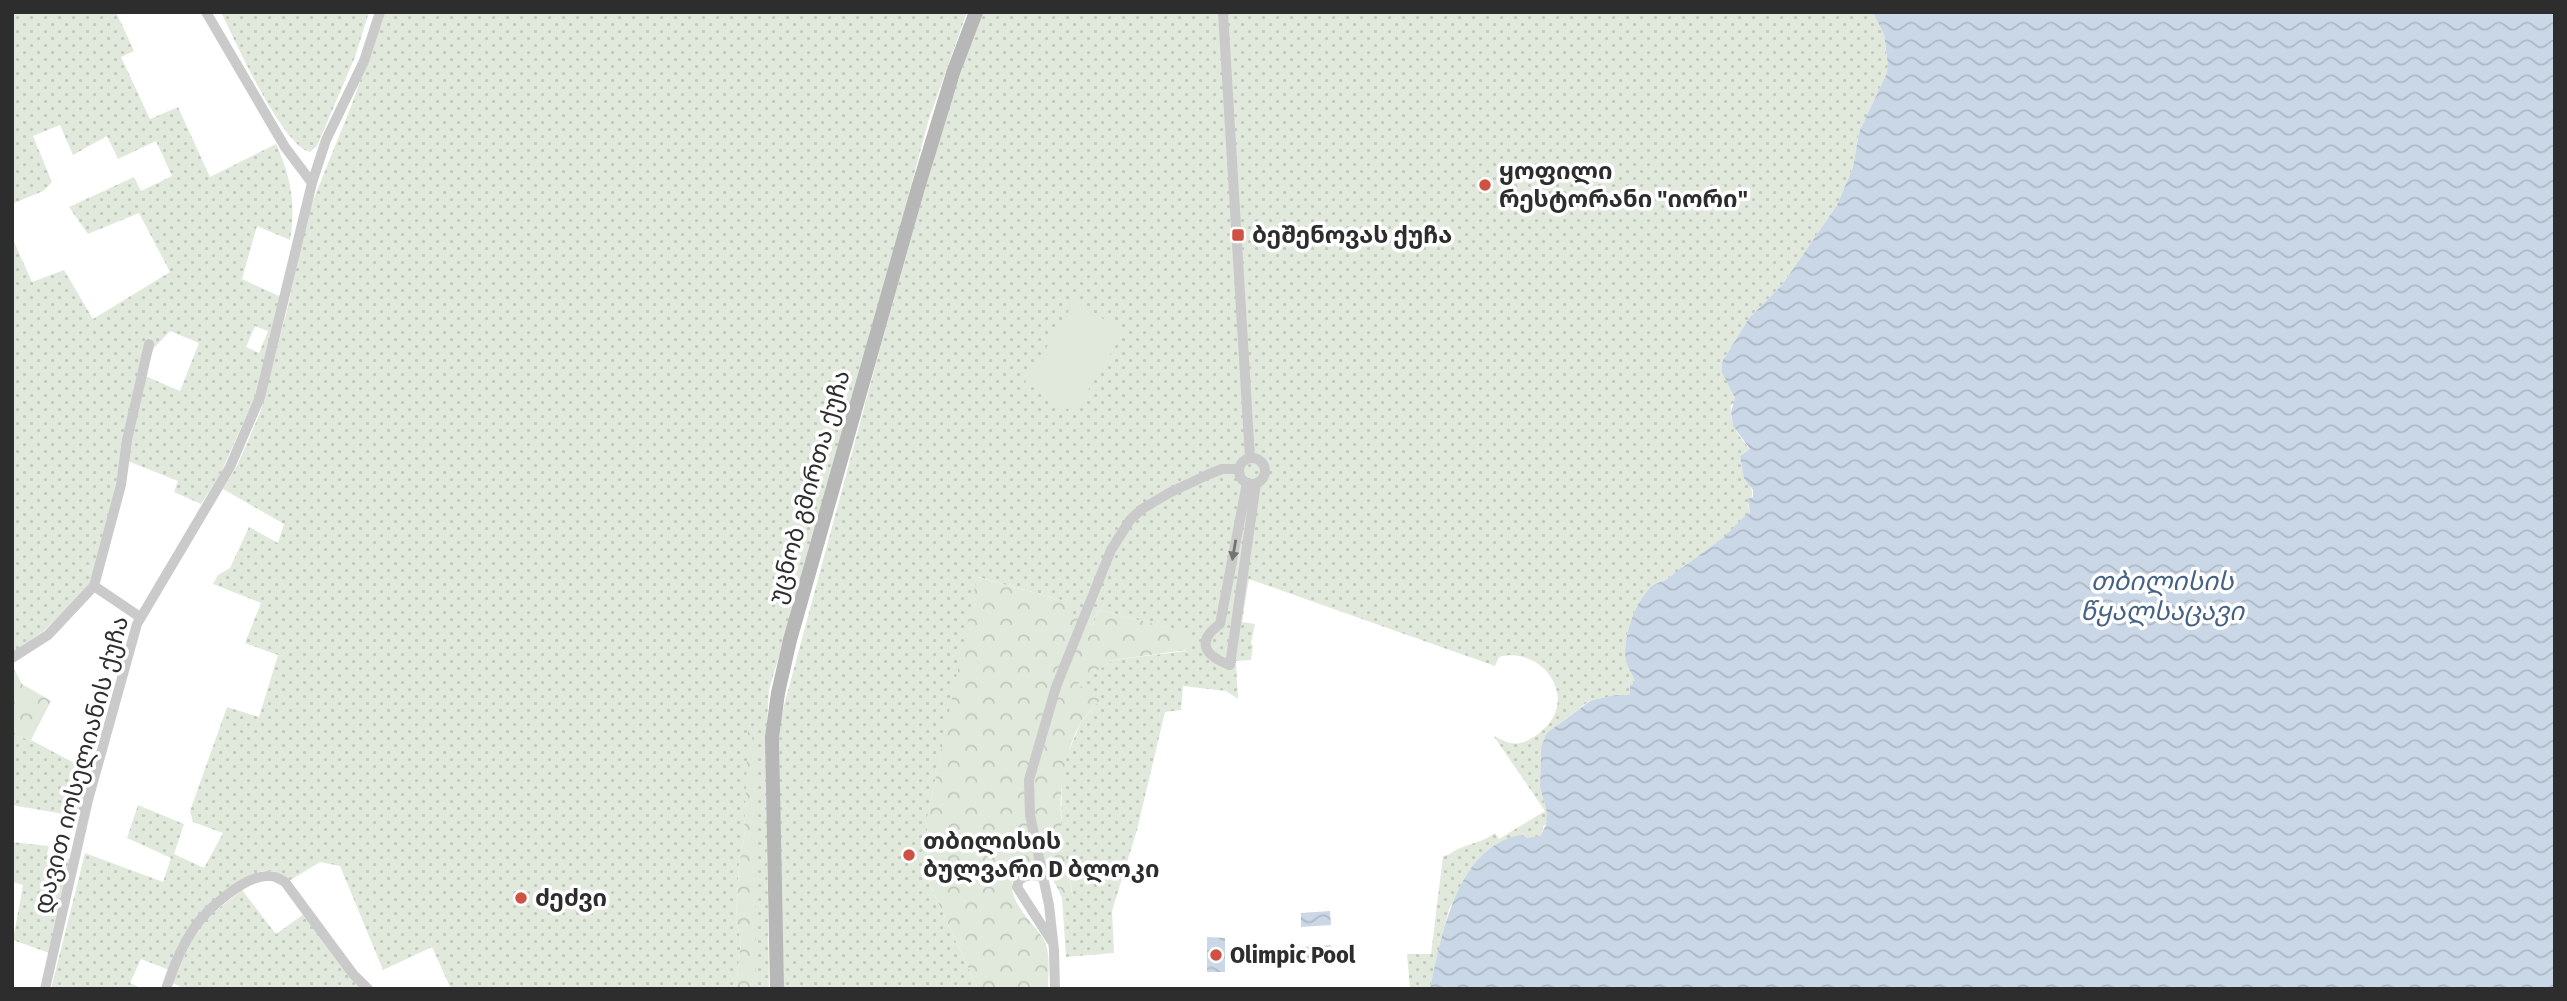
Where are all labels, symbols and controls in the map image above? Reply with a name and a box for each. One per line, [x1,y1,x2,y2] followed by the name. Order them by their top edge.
[1499,157,1748,213] place label: ყოფილი რესტორანი "იორი"
[1477,177,1493,193] marker: ყოფილი რესტორანი "იორი"
[1252,221,1452,249] place label: ბეშენოვას ქუჩა
[1230,227,1246,243] marker: ბეშენოვას ქუჩა
[762,367,856,607] street label: უცნობ გმირთა ქუჩა
[1229,539,1240,561] one-way arrow
[2080,566,2245,627] water label: თბილისის წყალსაცავი
[28,613,134,917] street label: დავით იოსელიანის ქუჩა
[923,827,1159,883] place label: თბილისის ბულვარი D ბლოკი
[901,847,917,863] marker: თბილისის ბულვარი D ბლოკი
[535,884,607,912] place label: ძეძვი
[513,890,529,906] marker: ძეძვი
[1230,941,1356,969] place label: Olimpic Pool
[1208,947,1224,963] marker: Olimpic Pool

